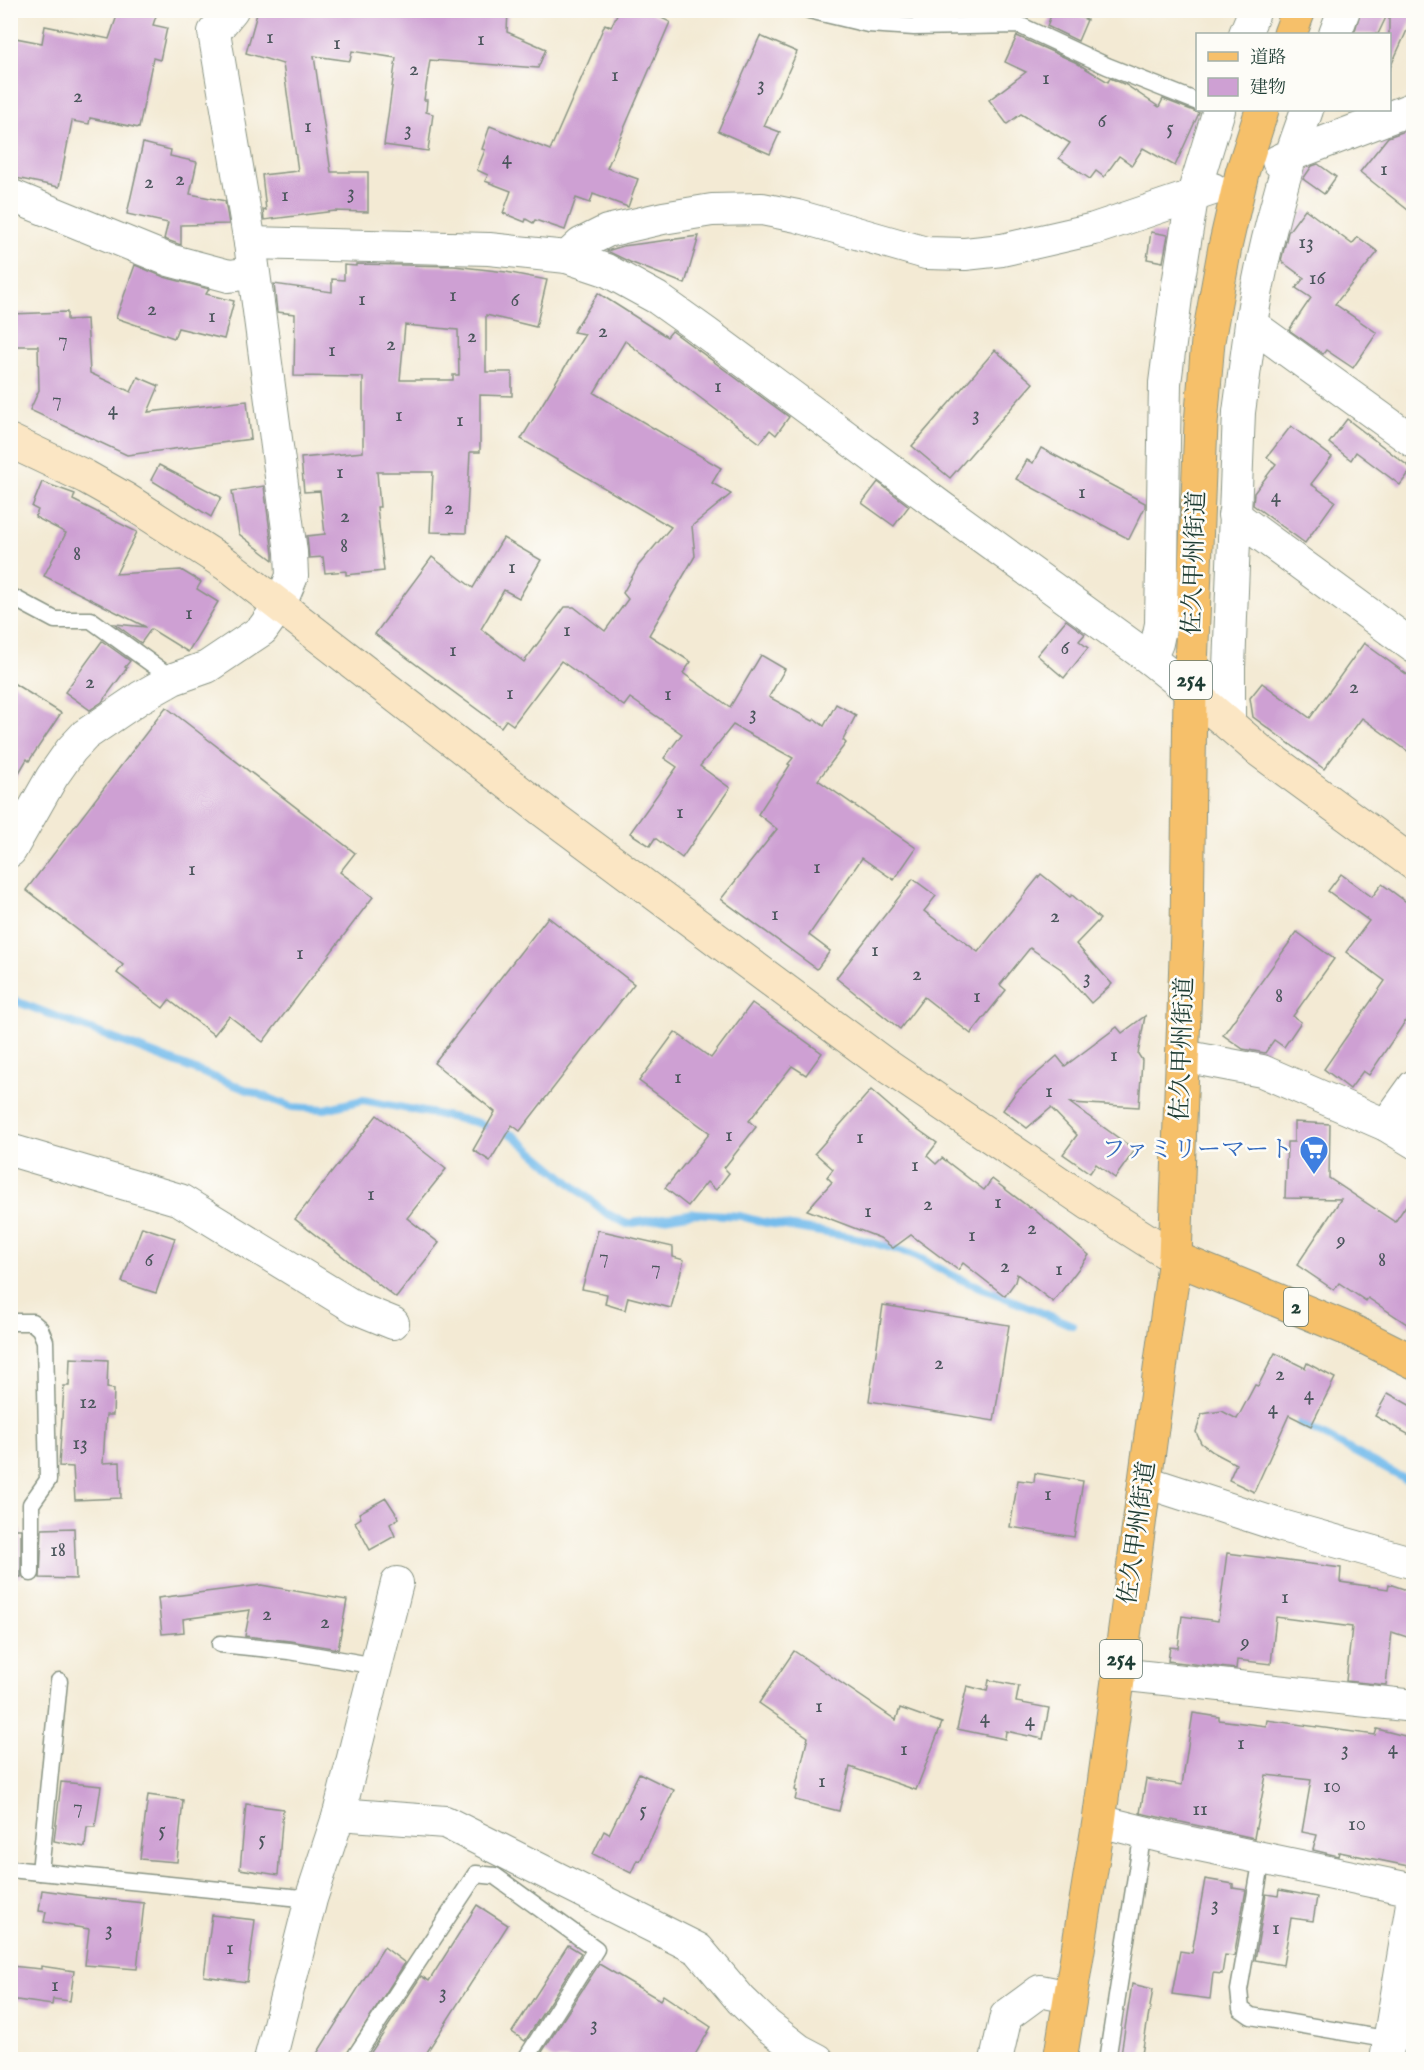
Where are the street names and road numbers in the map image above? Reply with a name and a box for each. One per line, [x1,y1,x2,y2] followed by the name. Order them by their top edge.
[1177,491,1213,635] street label: 佐久甲州街道
[1170,661,1212,699] road number: 254
[1165,977,1201,1121] street label: 佐久甲州街道
[1284,1288,1308,1326] road number: 2
[1113,1460,1163,1606] street label: 佐久甲州街道
[1100,1640,1142,1678] road number: 254

